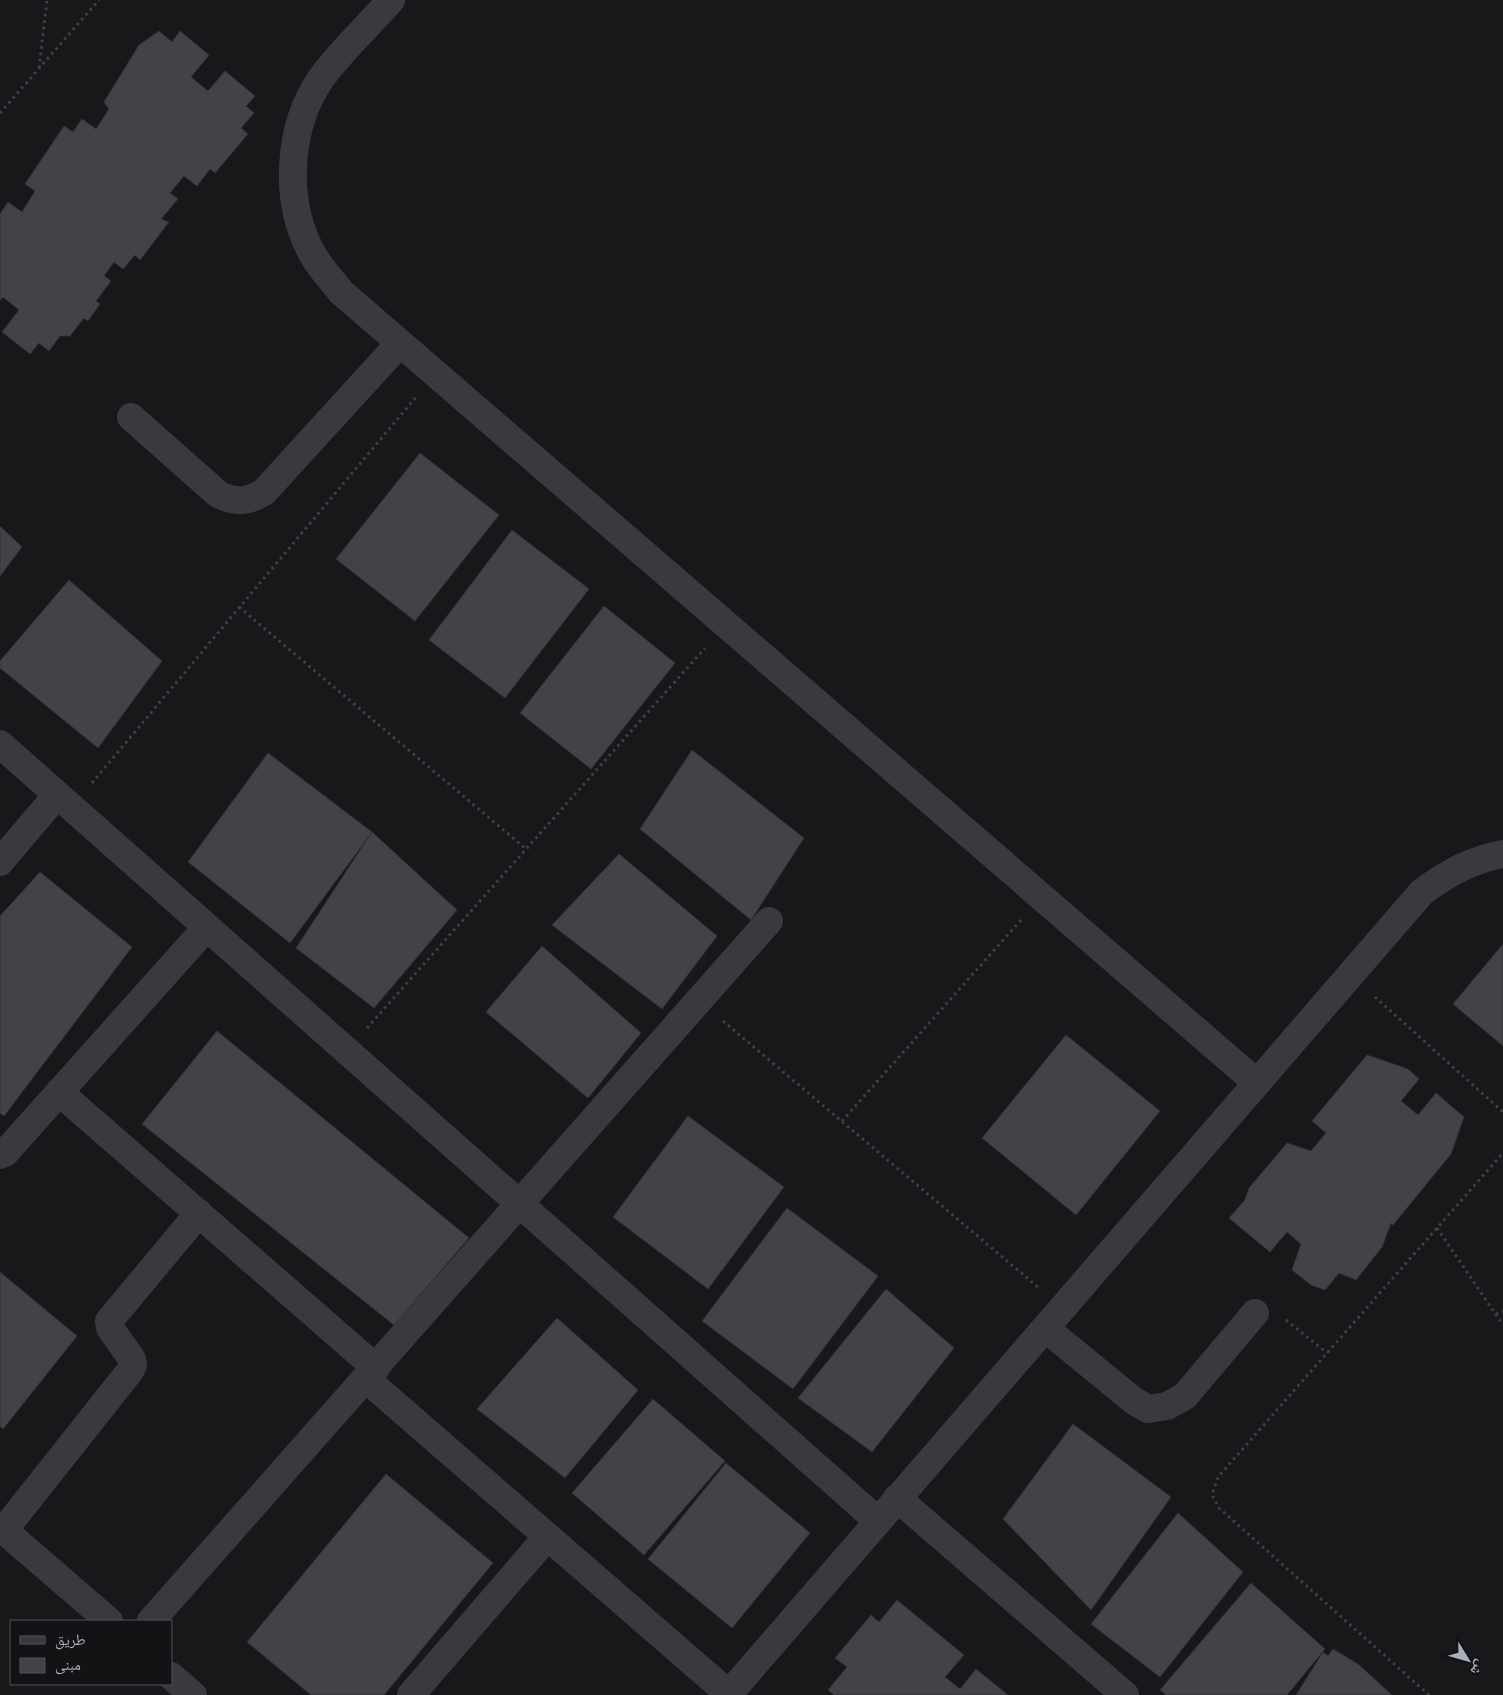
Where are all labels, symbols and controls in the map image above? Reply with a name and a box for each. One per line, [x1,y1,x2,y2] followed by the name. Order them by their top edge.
[10,1620,172,1685] legend
[55,1631,86,1650] text: طريق
[1443,1635,1493,1685] north arrow
[55,1656,81,1675] text: مبنى
[1467,1656,1489,1679] text: ش

